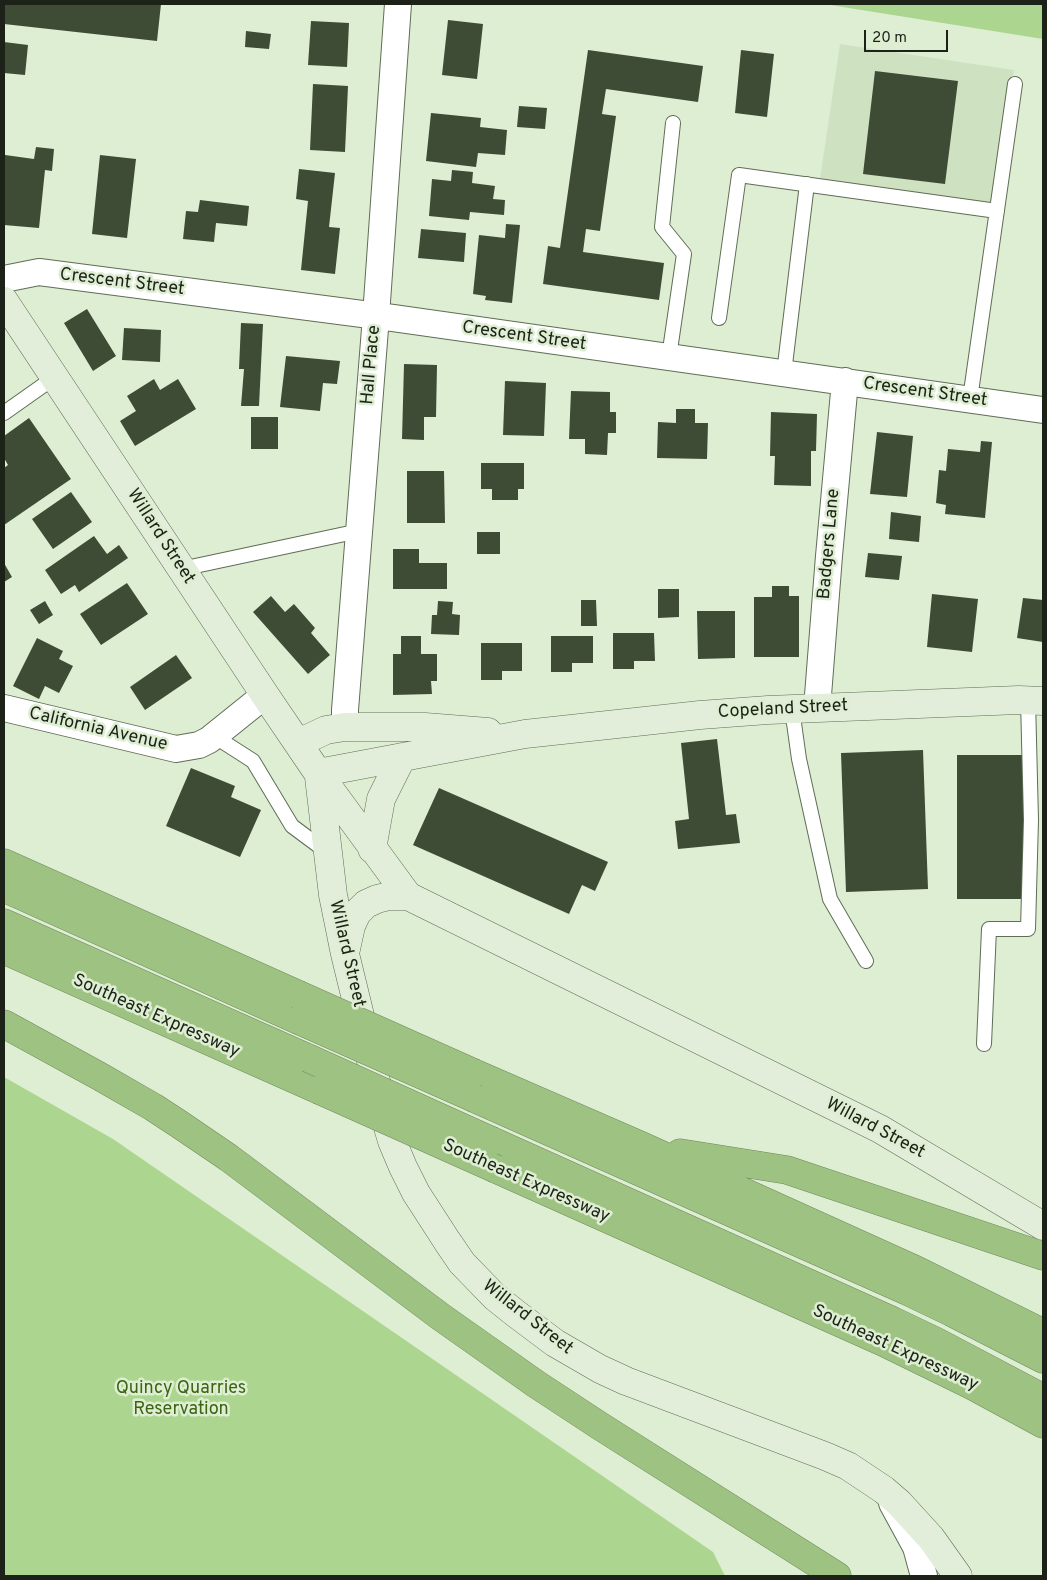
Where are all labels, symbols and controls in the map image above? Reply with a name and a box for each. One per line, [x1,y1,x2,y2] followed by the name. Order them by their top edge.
[867,20,951,52] scale bar
[872,29,907,48] text: 20 m
[58,265,186,301] street label: Crescent Street
[460,318,588,356] street label: Crescent Street
[358,324,386,406] street label: Hall Place
[861,374,989,412] street label: Crescent Street
[121,485,199,589] street label: Willard Street
[814,488,846,600] street label: Badgers Lane
[717,696,849,724] street label: Copeland Street
[27,704,169,756] street label: California Avenue
[323,898,369,1010] street label: Willard Street
[69,970,243,1064] street label: Southeast Expressway
[822,1094,928,1164] street label: Willard Street
[439,1135,613,1229] street label: Southeast Expressway
[477,1276,577,1360] street label: Willard Street
[809,1301,981,1397] street label: Southeast Expressway
[116,1378,246,1420] park label: Quincy Quarries Reservation

